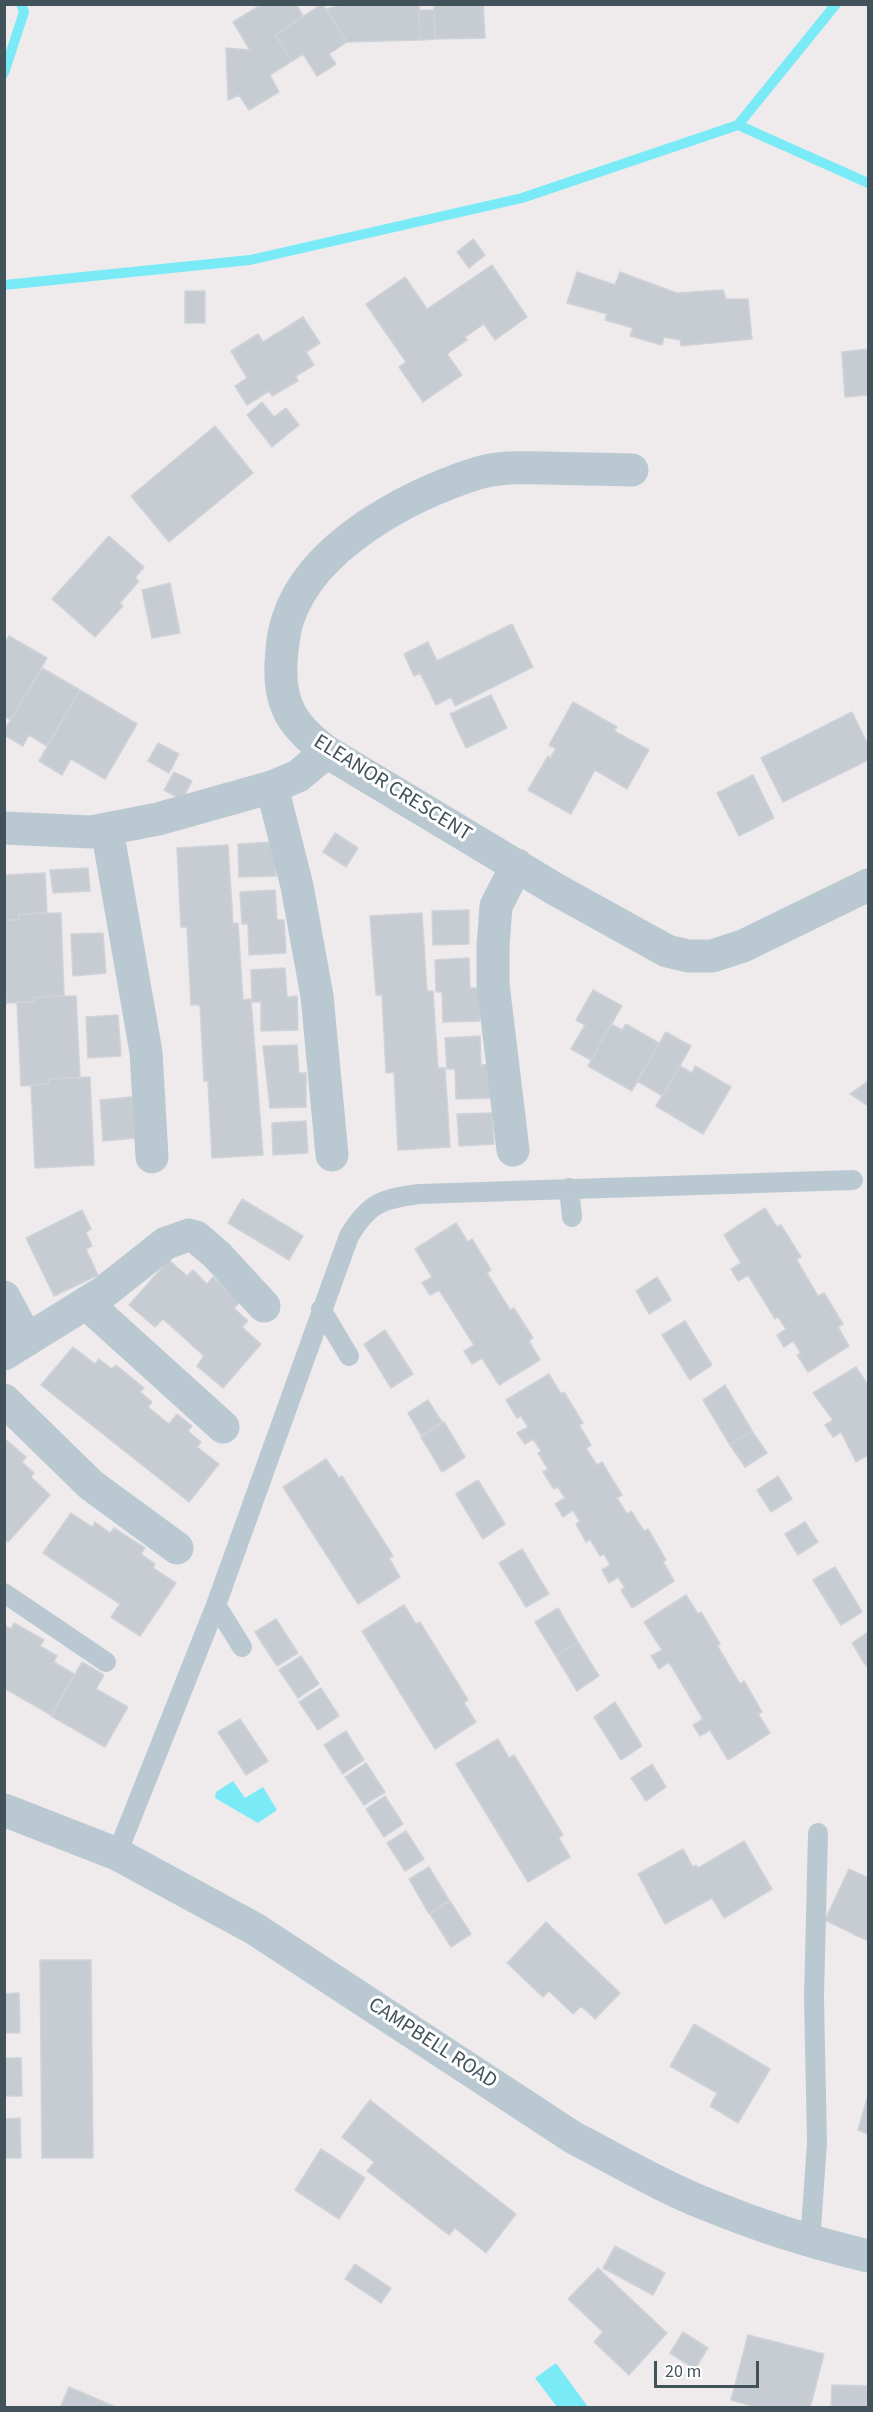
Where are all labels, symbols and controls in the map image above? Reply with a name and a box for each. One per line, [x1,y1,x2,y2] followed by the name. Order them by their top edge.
[308,730,476,848] street label: ELEANOR CRESCENT
[363,1993,501,2095] street label: CAMPBELL ROAD
[657,2349,762,2387] scale bar
[665,2359,701,2384] text: 20 m

